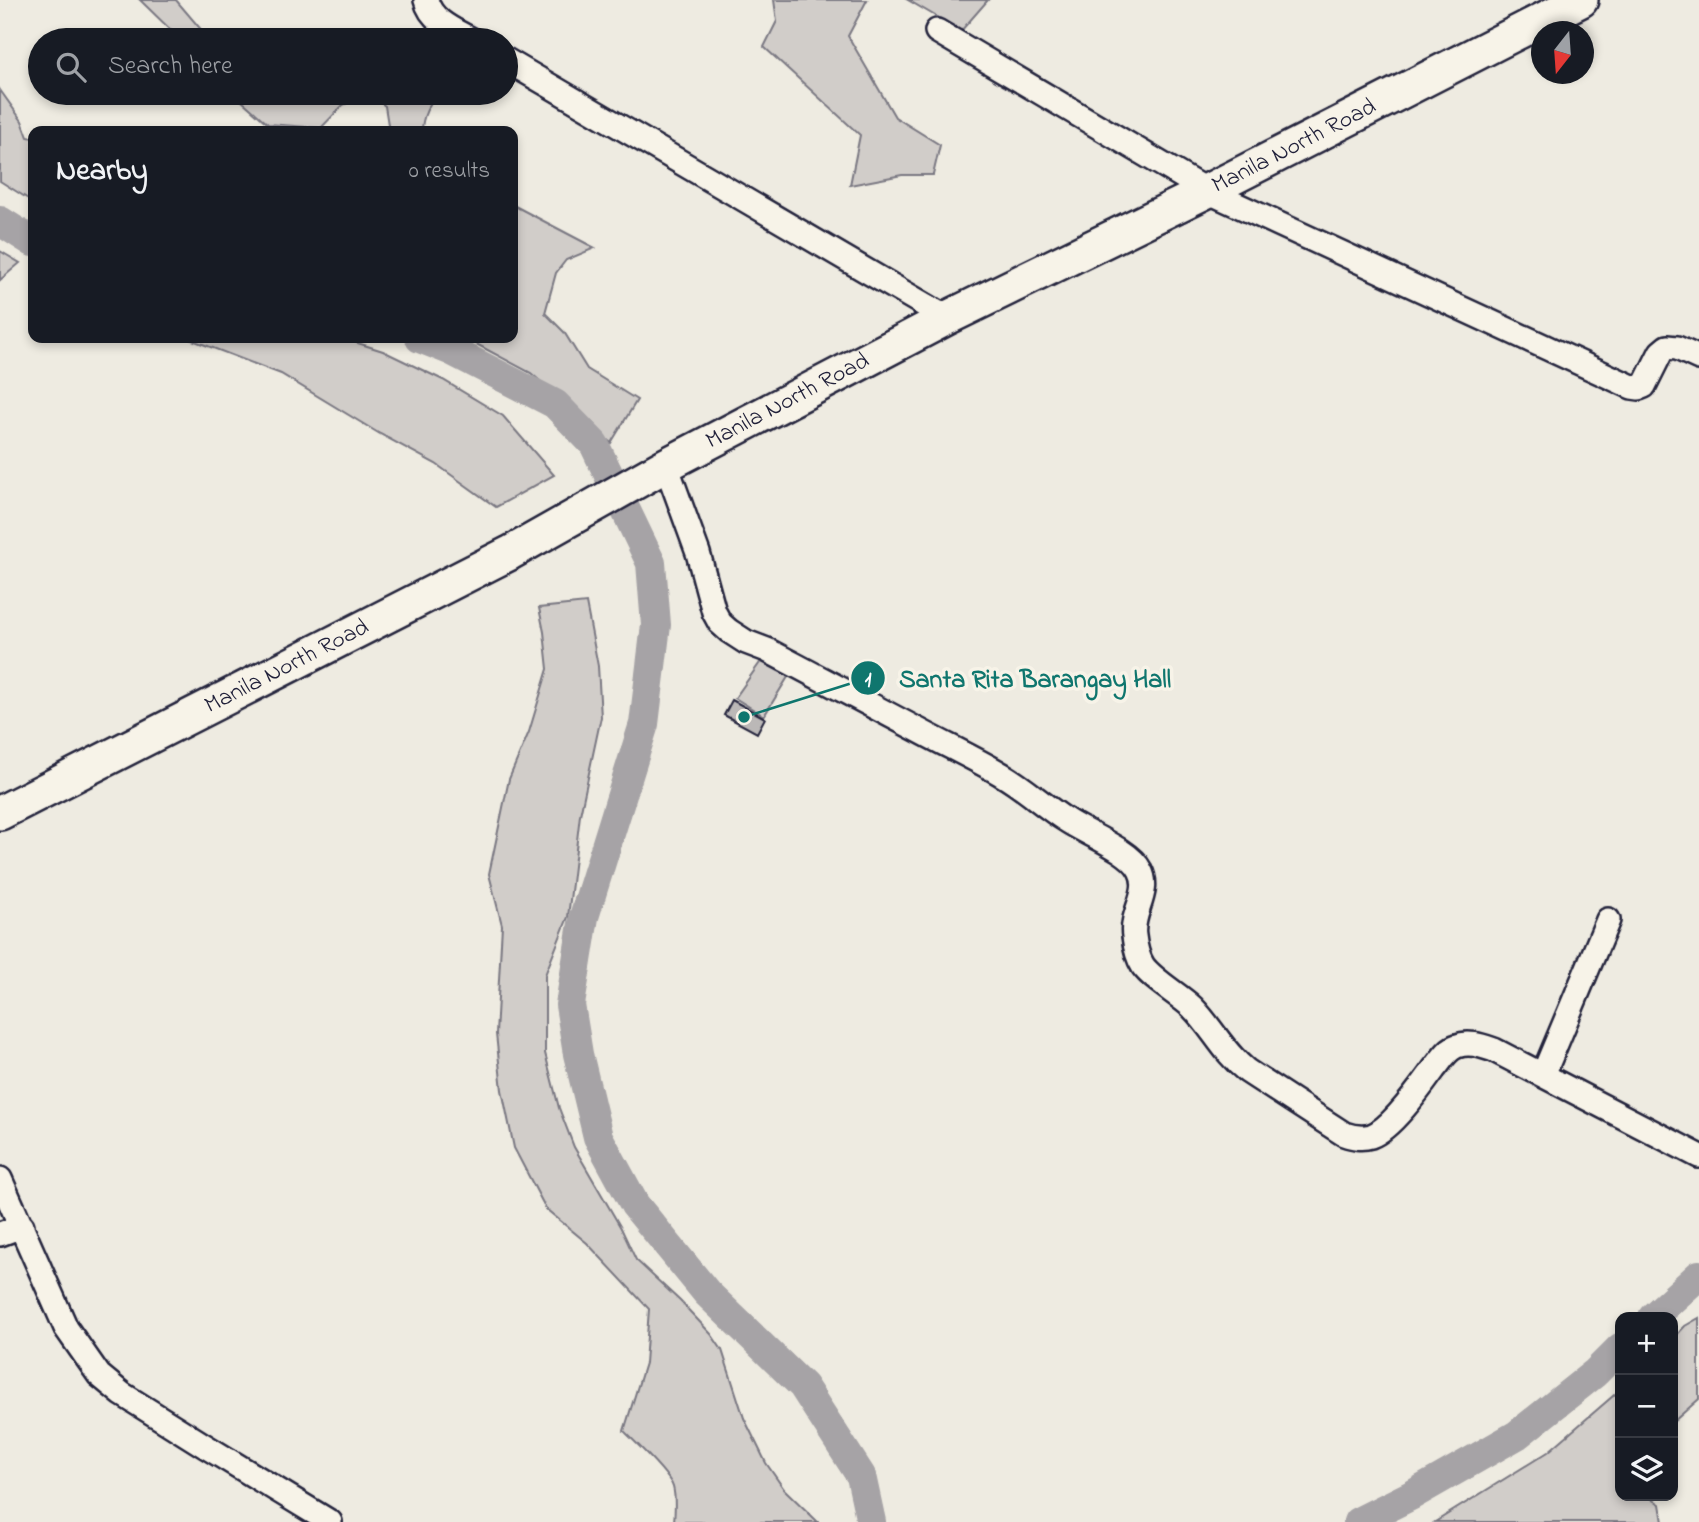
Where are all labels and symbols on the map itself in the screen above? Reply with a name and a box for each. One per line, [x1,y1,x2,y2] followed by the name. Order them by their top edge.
[1531,21,1594,84] north arrow
[1206,90,1383,203] street label: Manila North Road
[700,344,876,459] street label: Manila North Road
[198,610,376,723] street label: Manila North Road
[850,655,1185,702] callout: Santa Rita Barangay Hall
[899,662,1171,701] text: Santa Rita Barangay Hall
[865,666,872,696] text: 1

